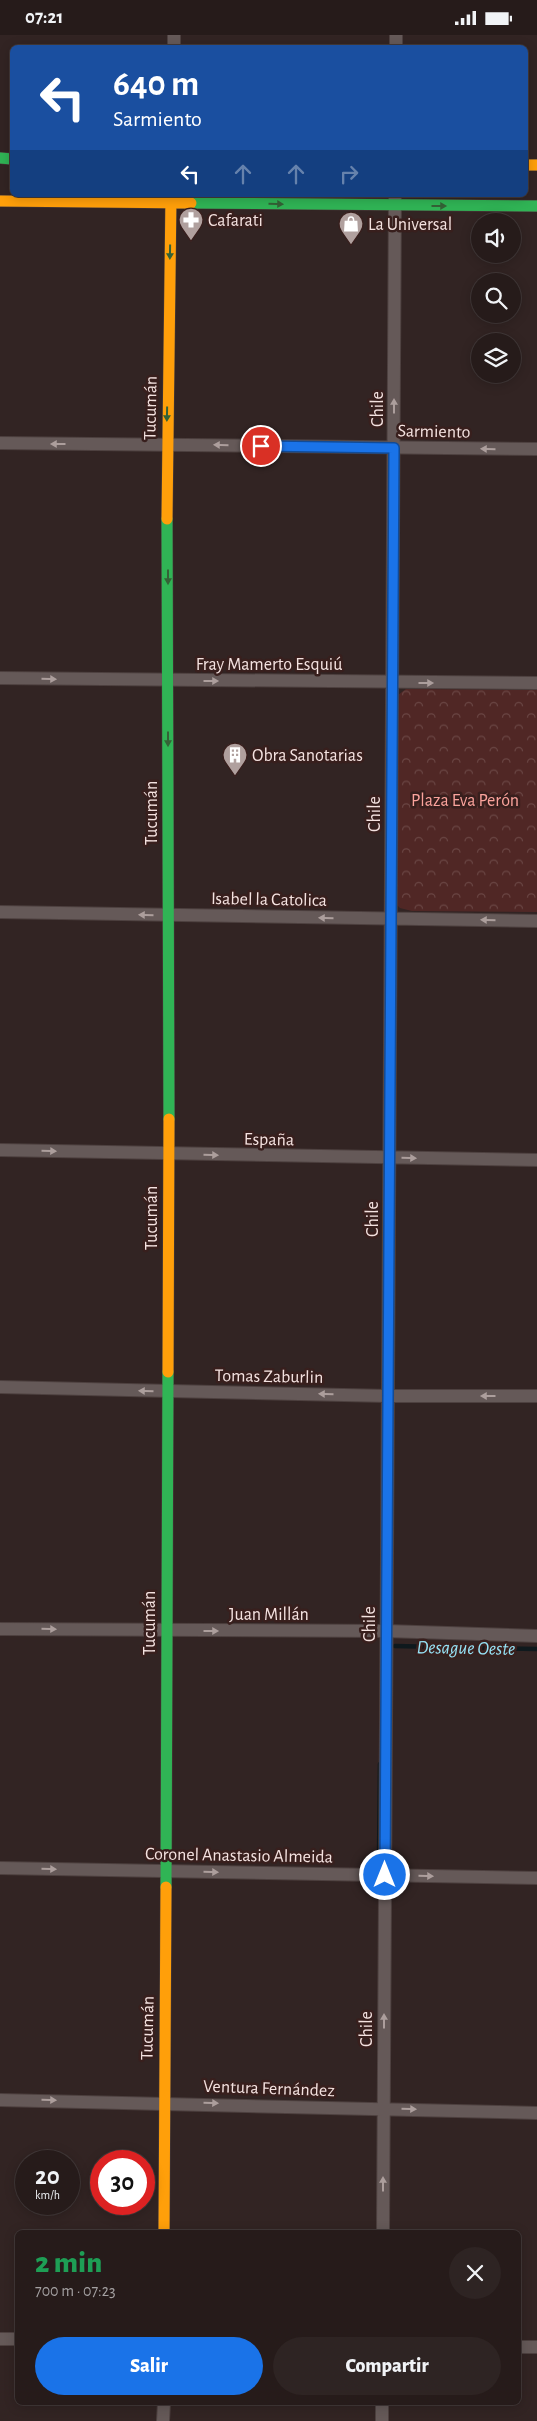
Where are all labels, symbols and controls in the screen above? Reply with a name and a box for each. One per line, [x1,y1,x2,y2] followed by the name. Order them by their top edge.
[25,8,63,27] text: 07:21
[30,65,95,130] icon: left
[113,67,199,102] text: 640 m
[113,108,202,130] text: Sarmiento
[176,160,204,188] icon: left
[229,160,257,188] icon: ahead
[282,160,310,188] icon: ahead
[335,160,363,188] icon: right
[268,201,284,209] one-way arrow
[431,202,447,210] one-way arrow
[178,207,204,241] pharmacy icon: Cafarati
[338,211,364,245] shop icon: La Universal
[208,212,263,230] place label: Cafarati
[471,213,521,383] map controls
[471,213,521,263] button: sound
[368,216,452,234] place label: La Universal
[166,244,174,260] one-way arrow
[471,273,521,323] button: search
[471,333,521,383] button: layers
[141,376,161,440] street label: Tucumán
[369,391,387,427] street label: Chile
[390,398,398,414] one-way arrow
[163,407,171,423] one-way arrow
[397,422,471,442] street label: Sarmiento
[240,425,282,467] pin
[247,432,275,460] icon: arrive
[50,440,66,448] one-way arrow
[213,441,229,449] one-way arrow
[480,445,496,453] one-way arrow
[164,569,172,585] one-way arrow
[196,656,342,674] street label: Fray Mamerto Esquiú
[41,675,57,683] one-way arrow
[203,677,219,685] one-way arrow
[418,679,434,687] one-way arrow
[164,732,172,748] one-way arrow
[222,742,248,776] building icon: Obra Sanotarias
[252,747,363,765] place label: Obra Sanotarias
[143,781,161,845] street label: Tucumán
[411,792,519,810] park label: Plaza Eva Perón
[366,796,384,832] street label: Chile
[211,890,327,910] street label: Isabel la Catolica
[138,910,154,918] one-way arrow
[318,913,334,921] one-way arrow
[480,916,496,924] one-way arrow
[244,1131,294,1149] street label: España
[41,1148,57,1156] one-way arrow
[203,1151,219,1159] one-way arrow
[401,1155,417,1163] one-way arrow
[143,1186,161,1250] street label: Tucumán
[364,1201,382,1237] street label: Chile
[215,1367,323,1387] street label: Tomas Zaburlin
[138,1386,154,1394] one-way arrow
[318,1390,334,1398] one-way arrow
[480,1392,496,1400] one-way arrow
[141,1591,159,1655] street label: Tucumán
[229,1606,309,1624] street label: Juan Millán
[361,1606,379,1642] street label: Chile
[41,1626,57,1634] one-way arrow
[203,1627,219,1635] one-way arrow
[416,1638,515,1659] water label: Desague Oeste
[145,1845,333,1867] street label: Coronel Anastasio Almeida
[358,1848,410,1900] position arrow
[41,1865,57,1873] one-way arrow
[203,1868,219,1876] one-way arrow
[418,1872,434,1880] one-way arrow
[138,1996,158,2060] street label: Tucumán
[358,2011,376,2047] street label: Chile
[380,2013,388,2029] one-way arrow
[203,2078,335,2100] street label: Ventura Fernández
[41,2097,57,2105] one-way arrow
[203,2100,219,2108] one-way arrow
[401,2105,417,2113] one-way arrow
[90,2150,155,2215] speed limit sign: 30
[35,2164,60,2189] text: 20
[379,2176,387,2192] one-way arrow
[35,2189,60,2201] text: km/h
[449,2247,501,2299] button: close
[35,2248,102,2278] text: 2 min
[35,2283,116,2299] text: 700 m · 07:23
[35,2337,263,2395] button: Salir
[273,2337,501,2395] button: Compartir

